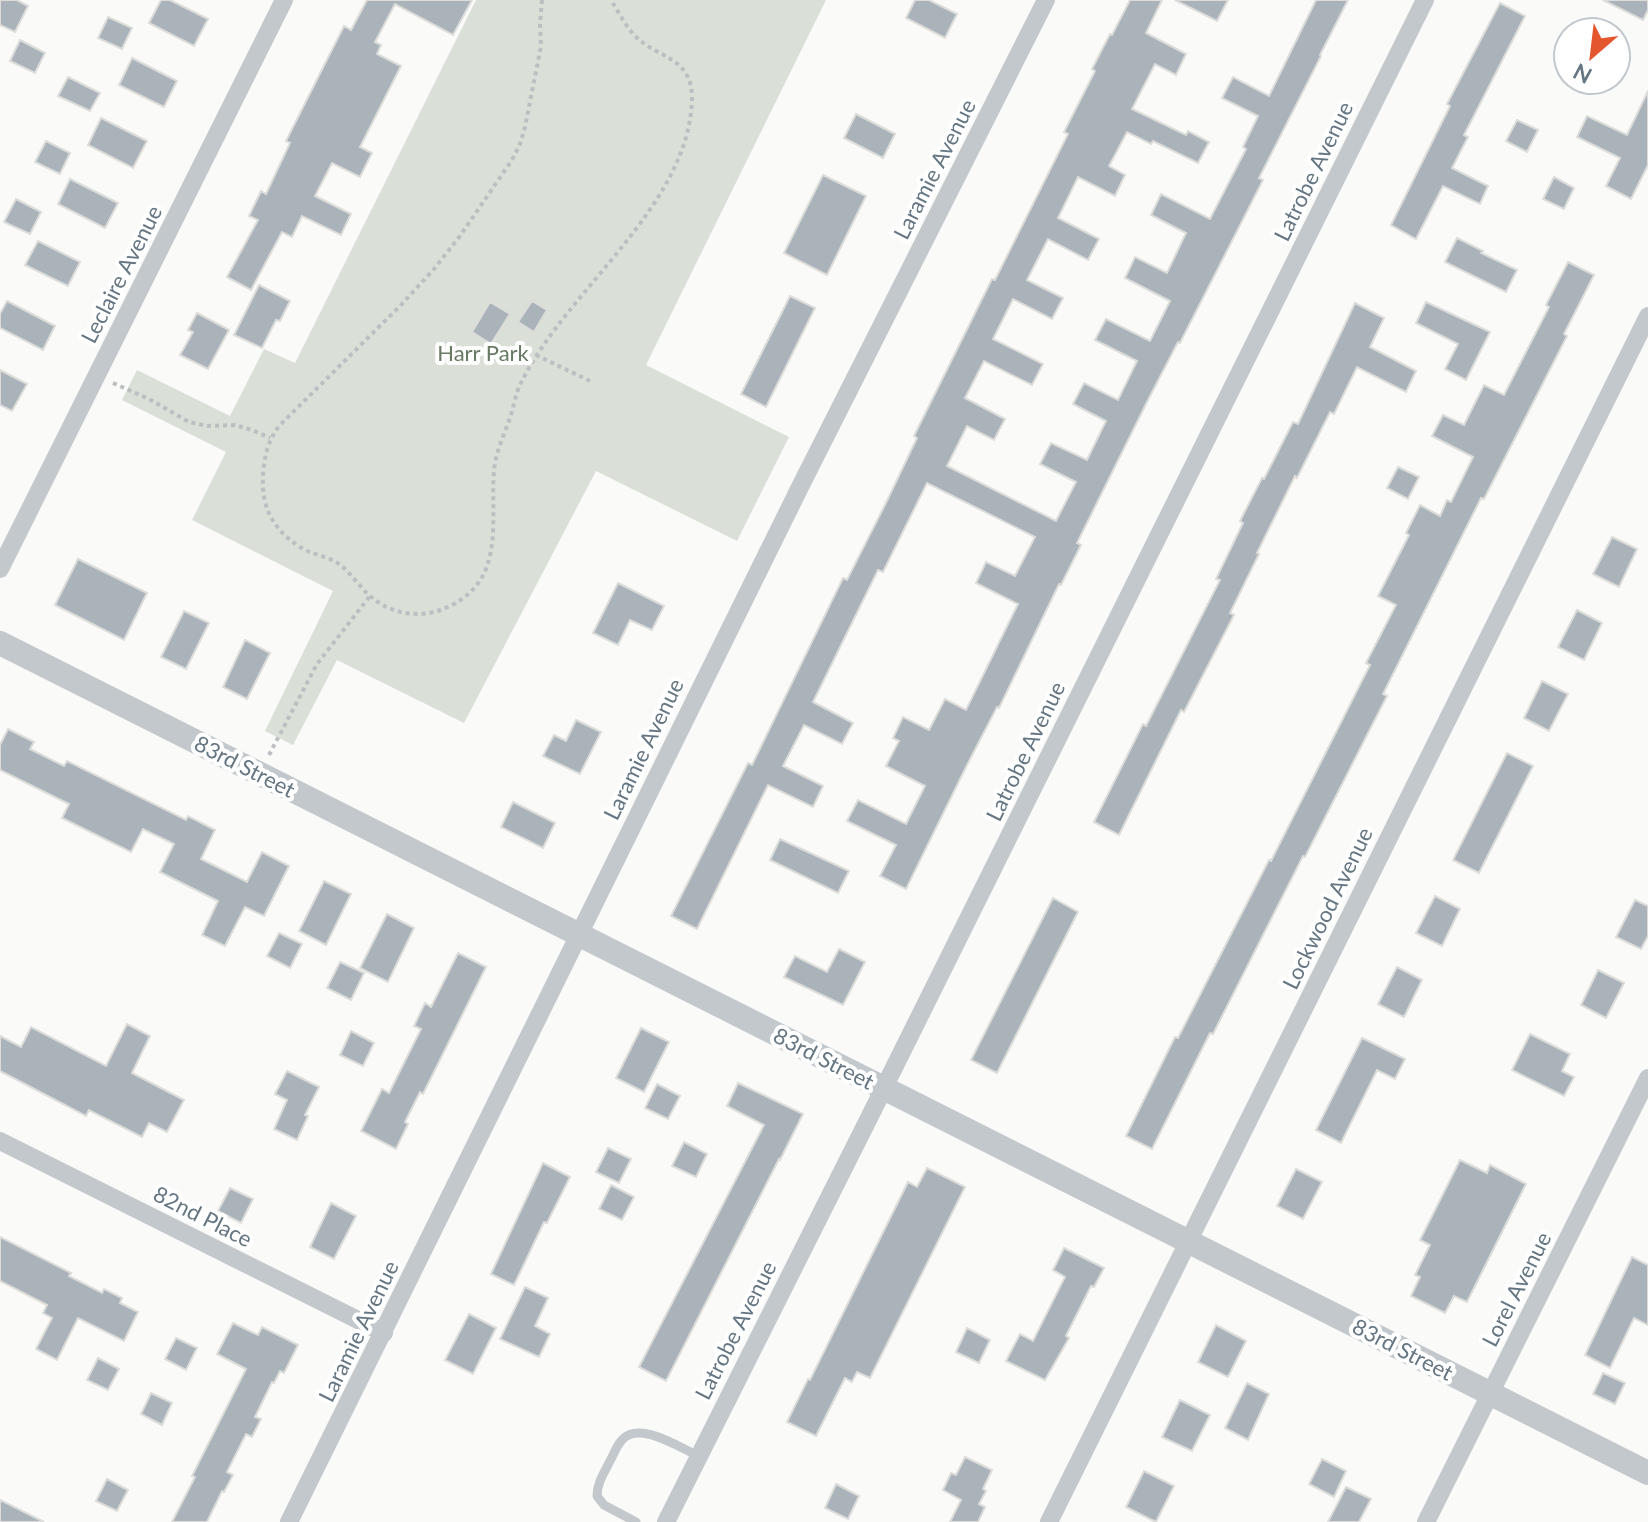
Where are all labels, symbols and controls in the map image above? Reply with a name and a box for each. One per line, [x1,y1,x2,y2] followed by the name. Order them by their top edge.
[1552,16,1632,96] north arrow
[1569,58,1596,90] text: N
[887,94,981,244] street label: Laramie Avenue
[1268,97,1358,245] street label: Latrobe Avenue
[75,201,167,347] street label: Leclaire Avenue
[437,339,530,366] park label: Harr Park
[597,674,689,824] street label: Laramie Avenue
[980,677,1070,825] street label: Latrobe Avenue
[190,729,300,803] street label: 83rd Street
[1276,823,1378,993] street label: Lockwood Avenue
[769,1021,879,1095] street label: 83rd Street
[149,1180,257,1252] street label: 82nd Place
[1476,1227,1556,1351] street label: Lorel Avenue
[312,1256,404,1406] street label: Laramie Avenue
[689,1256,781,1404] street label: Latrobe Avenue
[1348,1312,1458,1386] street label: 83rd Street

